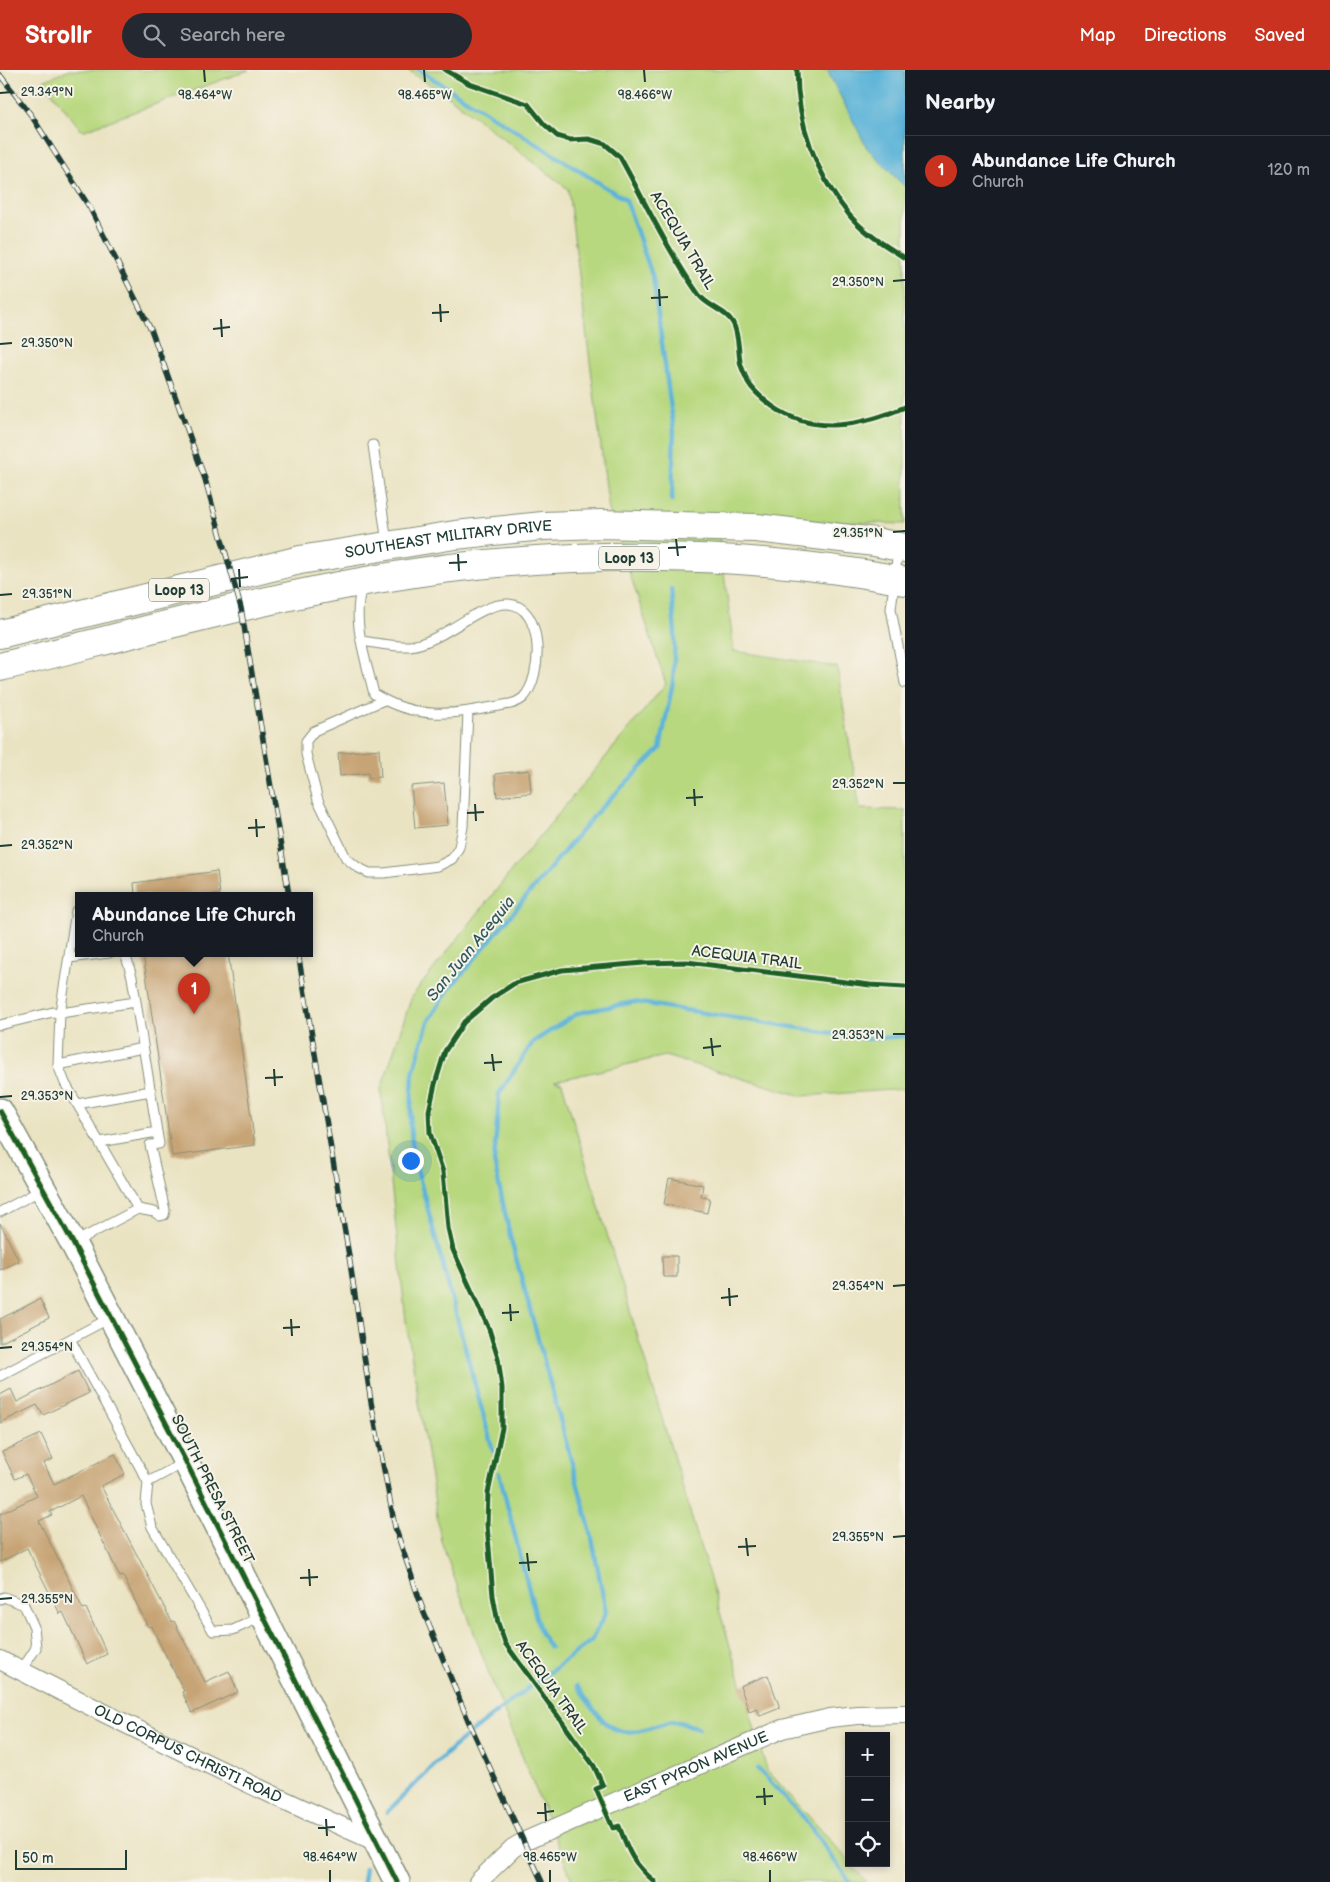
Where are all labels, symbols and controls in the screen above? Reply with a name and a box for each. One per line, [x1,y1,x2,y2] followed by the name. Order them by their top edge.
[122,13,472,58] search box
[25,21,92,50] text: Strollr
[140,21,168,49] icon: search
[180,24,285,47] text: Search here
[1080,25,1116,46] text: Map
[1144,25,1226,46] text: Directions
[1254,25,1305,46] text: Saved
[21,85,73,100] text: 29.349°N
[178,88,232,103] text: 98.464°W
[398,88,452,103] text: 98.465°W
[618,88,672,103] text: 98.466°W
[925,90,995,115] text: Nearby
[972,150,1176,173] text: Abundance Life Church
[938,161,944,180] text: 1
[1267,161,1310,180] text: 120 m
[972,173,1024,192] text: Church
[646,188,720,293] street label: ACEQUIA TRAIL
[832,275,884,290] text: 29.350°N
[21,336,73,351] text: 29.350°N
[344,517,552,563] street label: SOUTHEAST MILITARY DRIVE
[833,526,883,541] text: 29.351°N
[599,546,659,569] road number: Loop 13
[149,578,209,602] road number: Loop 13
[22,587,72,602] text: 29.351°N
[832,777,884,792] text: 29.352°N
[21,838,73,853] text: 29.352°N
[75,892,313,957] popup
[423,893,519,1005] water label: San Juan Acequia
[92,904,296,927] text: Abundance Life Church
[92,927,144,946] text: Church
[691,941,804,974] street label: ACEQUIA TRAIL
[178,973,210,1014] pin: 1
[832,1028,884,1043] text: 29.353°N
[21,1089,73,1104] text: 29.353°N
[398,1148,424,1174] your location
[832,1279,884,1294] text: 29.354°N
[21,1340,73,1355] text: 29.354°N
[167,1412,258,1567] street label: SOUTH PRESA STREET
[832,1530,884,1545] text: 29.355°N
[21,1592,73,1607] text: 29.355°N
[511,1637,592,1738] street label: ACEQUIA TRAIL
[91,1700,285,1808] street label: OLD CORPUS CHRISTI ROAD
[621,1727,771,1807] street label: EAST PYRON AVENUE
[845,1732,890,1867] map controls
[845,1732,890,1777] button: +
[845,1777,890,1822] button: −
[845,1822,890,1867] button: locate
[15,1847,128,1870] scale bar
[22,1850,54,1867] text: 50 m
[303,1850,357,1865] text: 98.464°W
[523,1850,577,1865] text: 98.465°W
[743,1850,797,1865] text: 98.466°W

